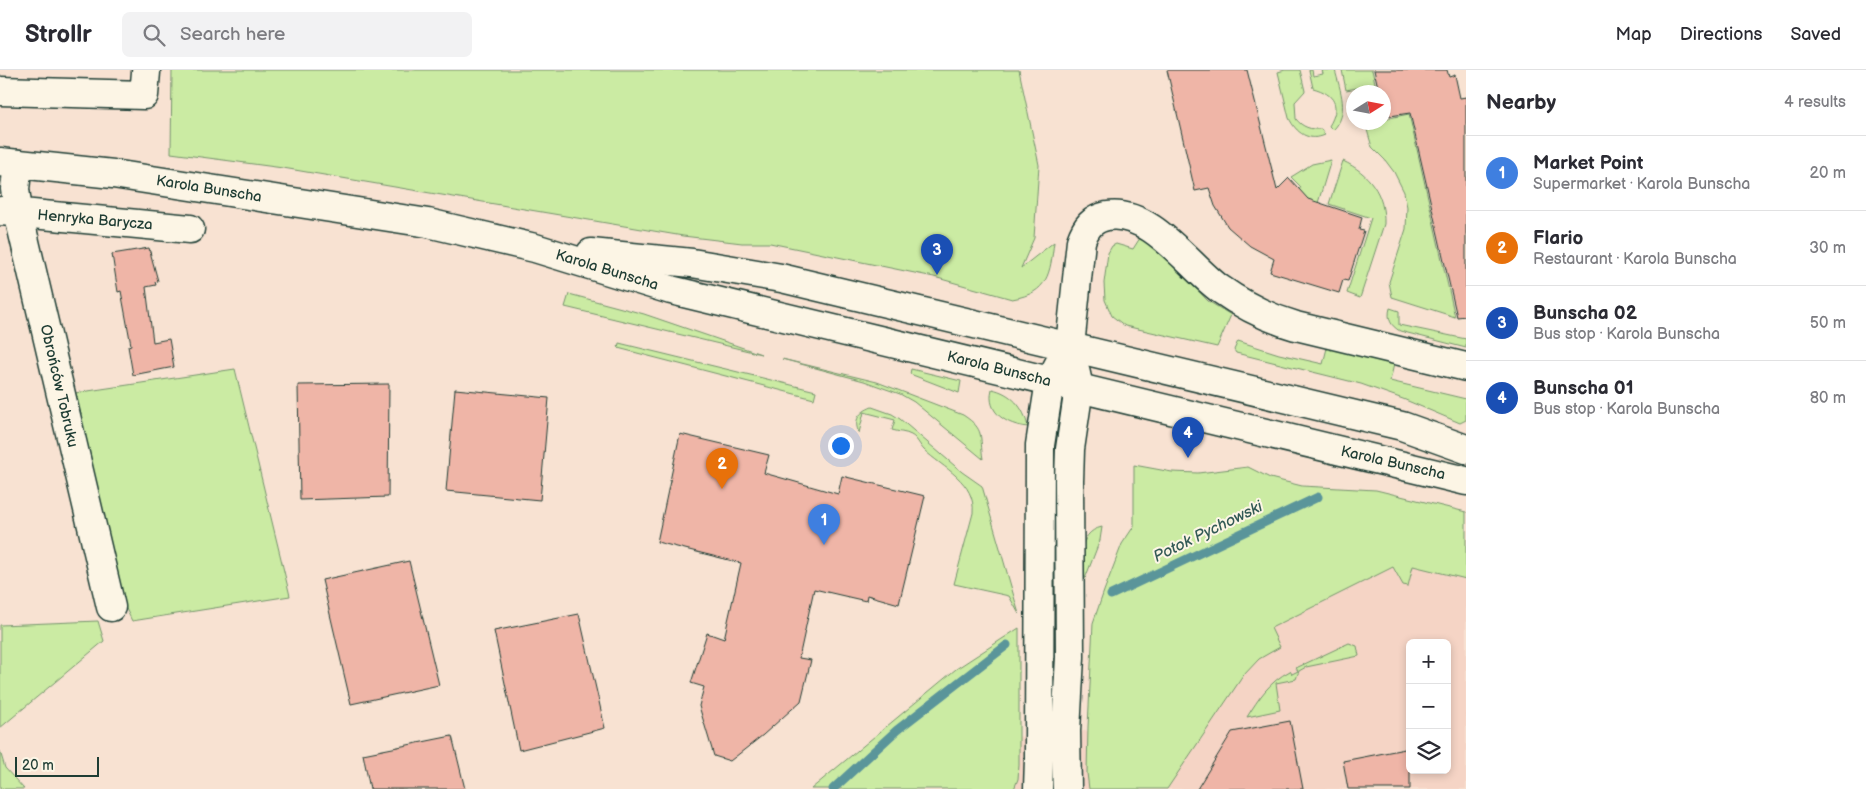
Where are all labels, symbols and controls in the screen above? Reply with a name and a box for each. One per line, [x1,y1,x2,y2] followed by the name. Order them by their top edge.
[122,12,472,57] search box
[25,20,92,49] text: Strollr
[140,21,168,49] icon: search
[180,23,285,46] text: Search here
[1616,24,1652,45] text: Map
[1680,24,1762,45] text: Directions
[1790,24,1841,45] text: Saved
[1346,85,1391,130] north arrow
[1486,90,1556,115] text: Nearby
[1784,93,1846,112] text: 4 results
[1533,152,1643,175] text: Market Point
[1499,164,1505,183] text: 1
[1810,164,1846,183] text: 20 m
[155,171,263,207] street label: Karola Bunscha
[1533,175,1750,194] text: Supermarket · Karola Bunscha
[37,205,153,235] street label: Henryka Barycza
[1533,227,1583,250] text: Flario
[921,234,953,275] pin: 3
[1497,239,1507,258] text: 2
[1809,239,1846,258] text: 30 m
[553,245,661,295] street label: Karola Bunscha
[1533,250,1737,269] text: Restaurant · Karola Bunscha
[1533,302,1637,325] text: Bunscha 02
[1497,314,1507,333] text: 3
[1810,314,1846,333] text: 50 m
[36,323,82,449] street label: Obrońców Tobruku
[1533,325,1720,344] text: Bus stop · Karola Bunscha
[945,347,1053,391] street label: Karola Bunscha
[1533,377,1634,400] text: Bunscha 01
[1497,389,1507,408] text: 4
[1810,389,1846,408] text: 80 m
[1533,400,1720,419] text: Bus stop · Karola Bunscha
[1172,417,1204,458] pin: 4
[828,433,854,459] your location
[1339,442,1447,484] street label: Karola Bunscha
[706,448,738,489] pin: 2
[1150,497,1267,567] water label: Potok Pychowski
[808,504,840,545] pin: 1
[1406,639,1451,774] map controls
[1406,639,1451,684] button: +
[1406,684,1451,729] button: −
[1406,729,1451,774] button: layers
[15,754,99,777] scale bar
[22,757,54,774] text: 20 m

